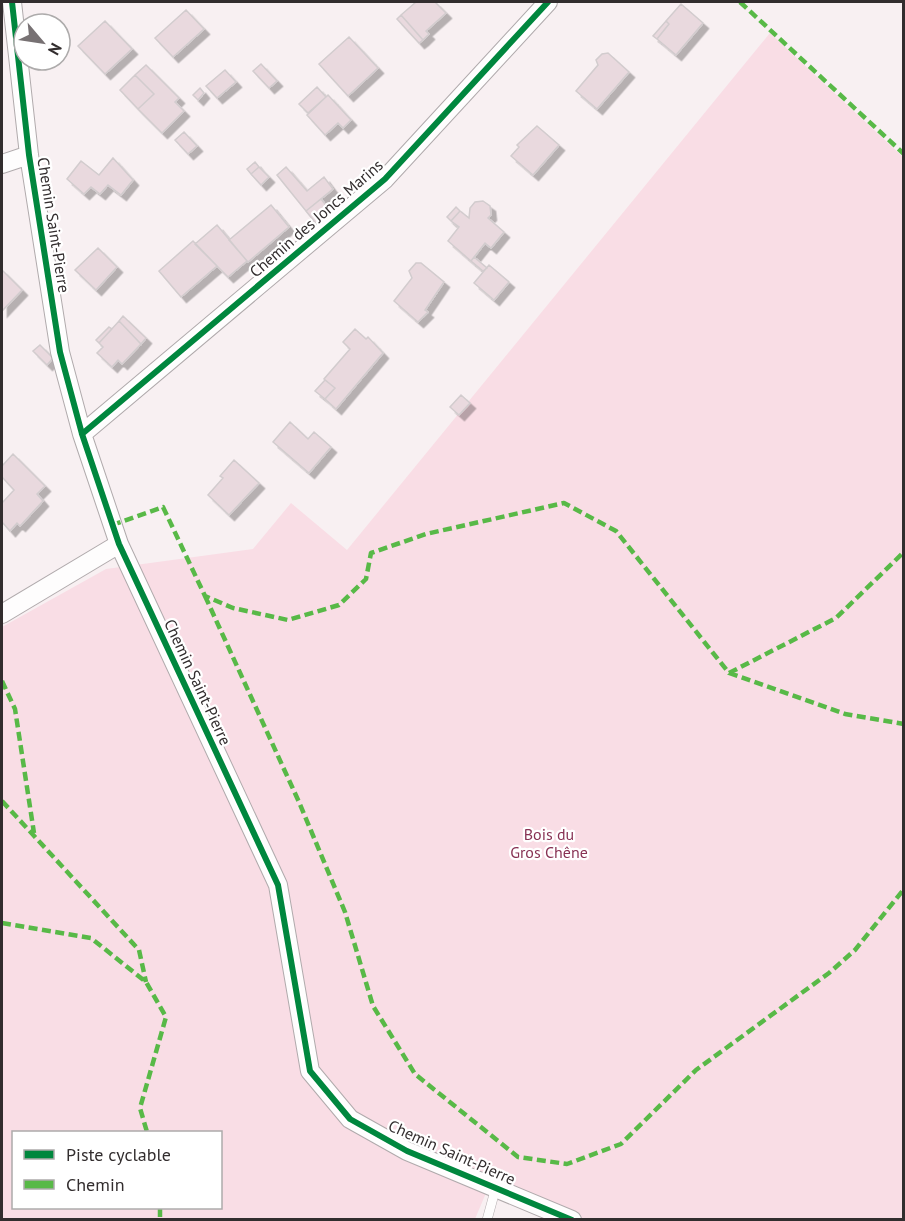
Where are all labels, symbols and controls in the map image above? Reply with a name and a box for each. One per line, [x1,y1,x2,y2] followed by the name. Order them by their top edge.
[12,12,72,72] north arrow
[44,40,66,59] text: N
[245,154,387,281] street label: Chemin des Joncs Marins
[33,156,75,294] street label: Chemin Saint-Pierre
[160,616,236,748] street label: Chemin Saint-Pierre
[510,824,588,862] park label: Bois du Gros Chêne
[385,1115,519,1189] street label: Chemin Saint-Pierre
[12,1131,222,1209] legend
[66,1143,171,1166] text: Piste cyclable
[66,1173,125,1196] text: Chemin

